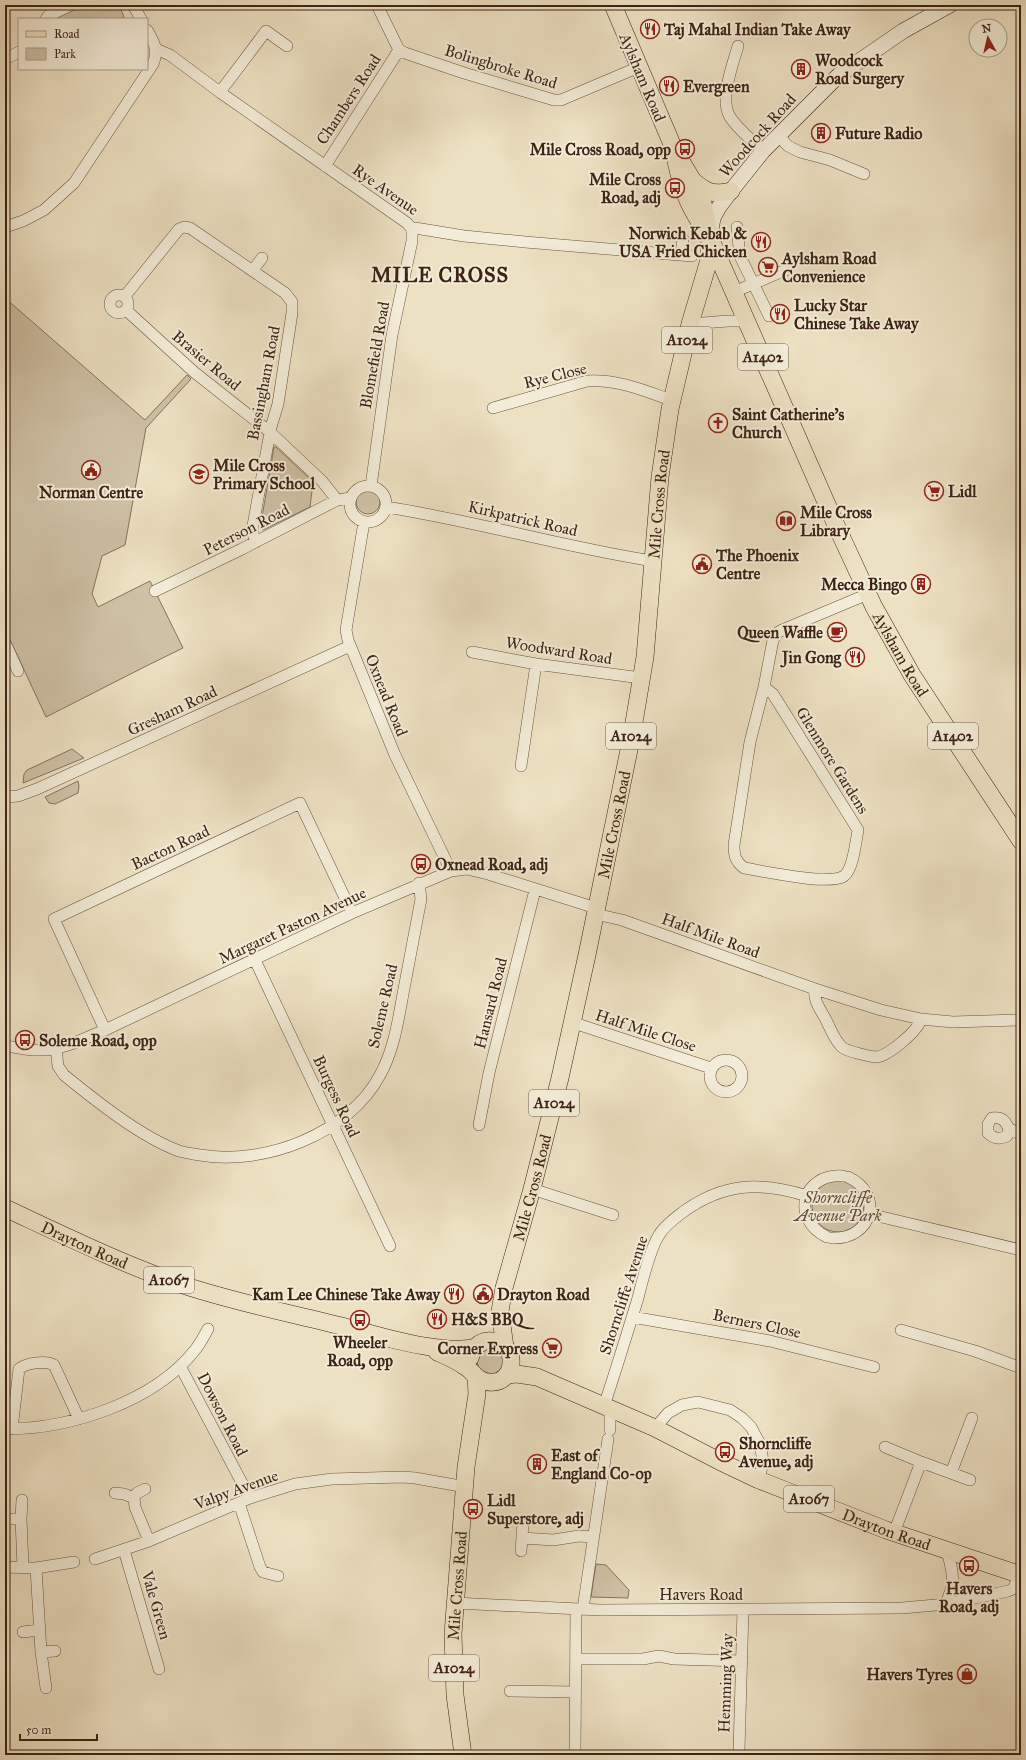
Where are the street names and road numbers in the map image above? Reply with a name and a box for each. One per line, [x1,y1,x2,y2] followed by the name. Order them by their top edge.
[615,29,670,124] street label: Aylsham Road
[442,40,559,94] street label: Bolingbroke Road
[312,51,385,148] street label: Chambers Road
[715,90,800,181] street label: Woodcock Road
[349,160,423,219] street label: Rye Avenue
[356,300,393,410] street label: Blomefield Road
[243,324,285,442] street label: Bassingham Road
[169,326,245,395] street label: Brasier Road
[662,327,712,353] road number: A1024
[738,344,788,370] road number: A1402
[522,358,589,392] street label: Rye Close
[644,448,674,560] street label: Mile Cross Road
[466,497,579,540] street label: Kirkpatrick Road
[200,500,292,559] street label: Peterson Road
[868,608,932,700] street label: Aylsham Road
[504,633,614,668] street label: Woodward Road
[361,651,412,739] street label: Oxnead Road
[124,681,220,740] street label: Gresham Road
[792,703,873,817] street label: Glenmore Gardens
[606,723,656,749] road number: A1024
[928,723,978,749] road number: A1402
[594,769,634,880] street label: Mile Cross Road
[128,821,212,874] street label: Bacton Road
[215,883,370,969] street label: Margaret Paston Avenue
[659,909,763,962] street label: Half Mile Road
[470,956,511,1051] street label: Hansard Road
[364,962,401,1050] street label: Soleme Road
[593,1005,699,1056] street label: Half Mile Close
[308,1052,364,1141] street label: Burgess Road
[529,1090,579,1116] road number: A1024
[509,1132,555,1243] street label: Mile Cross Road
[38,1217,131,1273] street label: Drayton Road
[595,1233,652,1357] street label: Shorncliffe Avenue
[144,1267,194,1293] road number: A1067
[711,1305,803,1342] street label: Berners Close
[193,1369,252,1459] street label: Dowson Road
[191,1465,281,1514] street label: Valpy Avenue
[784,1486,834,1512] road number: A1067
[840,1505,933,1554] street label: Drayton Road
[444,1530,471,1641] street label: Mile Cross Road
[137,1568,175,1642] street label: Vale Green
[659,1585,743,1604] street label: Havers Road
[714,1632,738,1733] street label: Hemming Way
[429,1655,479,1681] road number: A1024

